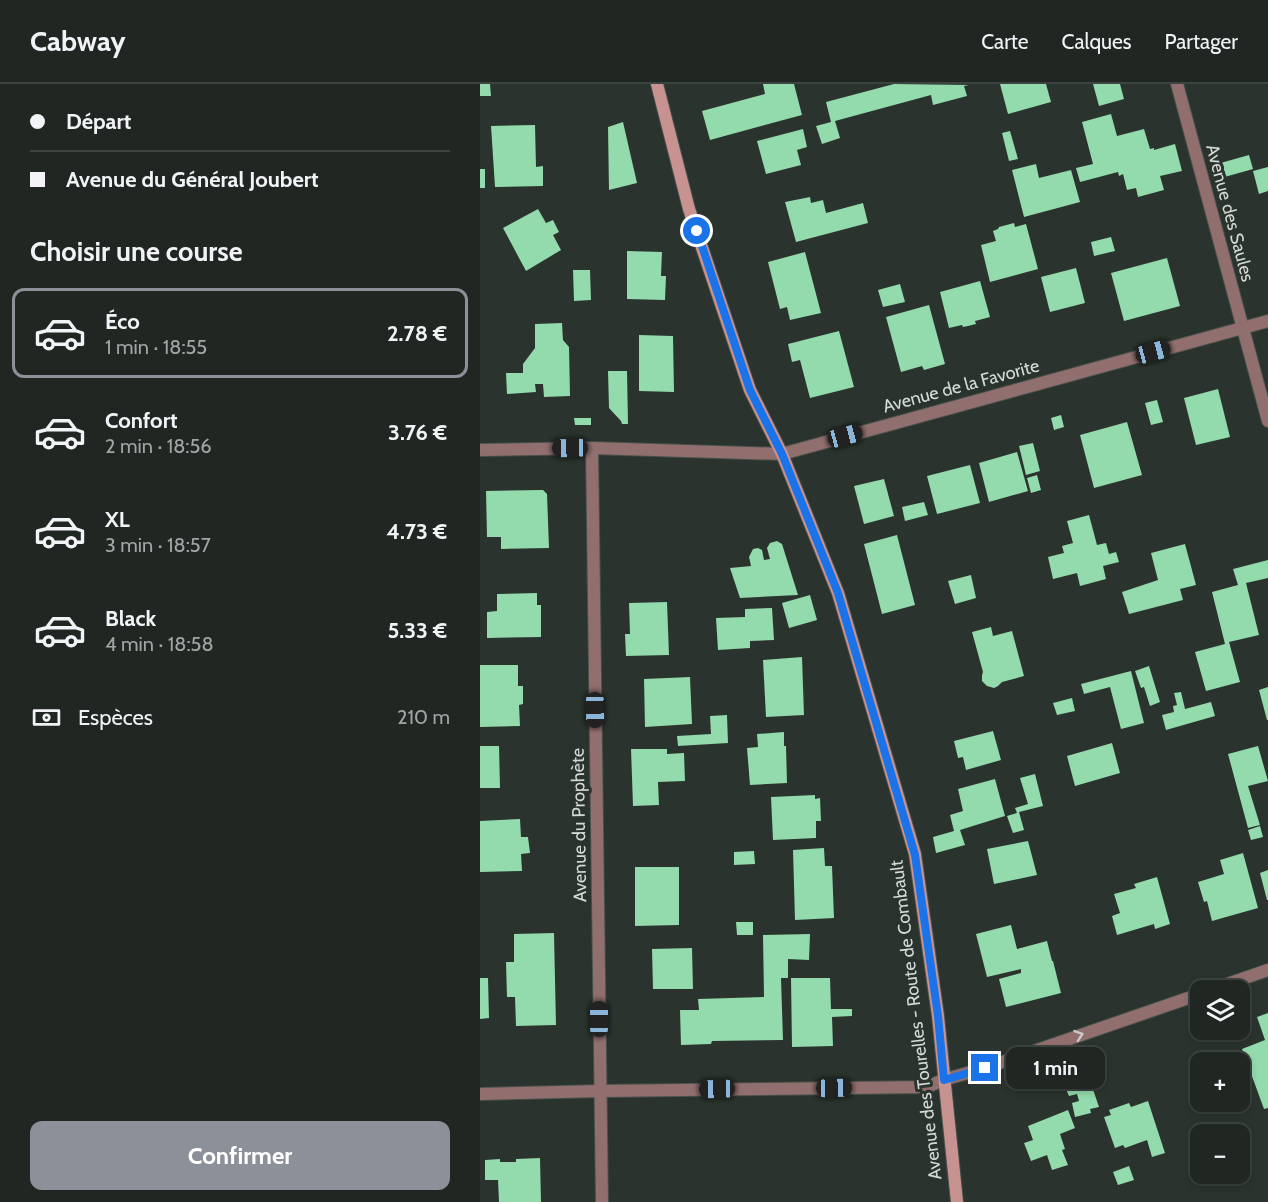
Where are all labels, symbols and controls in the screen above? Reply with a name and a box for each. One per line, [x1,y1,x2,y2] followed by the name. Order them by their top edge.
[30,24,125,58] text: Cabway
[981,29,1029,54] text: Carte
[1062,29,1132,54] text: Calques
[1165,29,1238,54] text: Partager
[66,108,131,135] text: Départ
[1201,142,1259,284] street label: Avenue des Saules
[66,166,319,193] text: Avenue du Général Joubert
[683,217,710,244] route start
[30,235,243,268] text: Choisir une course
[33,306,87,360] icon: car
[105,308,140,335] text: Éco
[387,320,447,347] text: 2.78 €
[105,335,207,359] text: 1 min · 18:55
[1133,339,1173,365] car
[880,354,1042,418] street label: Avenue de la Favorite
[33,405,87,459] icon: car
[105,407,178,434] text: Confort
[388,419,447,446] text: 3.76 €
[825,423,865,449] car
[105,434,212,458] text: 2 min · 18:56
[552,439,588,457] car
[33,504,87,558] icon: car
[105,506,130,533] text: XL
[386,518,447,545] text: 4.73 €
[105,533,211,557] text: 3 min · 18:57
[33,603,87,657] icon: car
[105,605,156,632] text: Black
[388,617,447,644] text: 5.33 €
[105,632,214,656] text: 4 min · 18:58
[586,692,604,728] car
[30,701,63,734] icon: cash
[78,704,153,731] text: Espèces
[397,705,450,729] text: 210 m
[567,748,591,902] street label: Avenue du Prophète
[885,859,947,1181] street label: Avenue des Tourelles - Route de Combault
[1190,980,1250,1184] map controls
[1190,980,1250,1040] button: layers
[590,1001,608,1037] car
[1073,1030,1084,1043] one-way arrow
[1006,1047,1105,1089] callout: 1 min
[1190,1052,1250,1112] button: +
[971,1054,998,1081] route end
[1033,1056,1078,1080] text: 1 min
[816,1079,852,1097] car
[699,1080,735,1098] car
[30,1121,450,1190] button: Confirmer
[1190,1124,1250,1184] button: −

